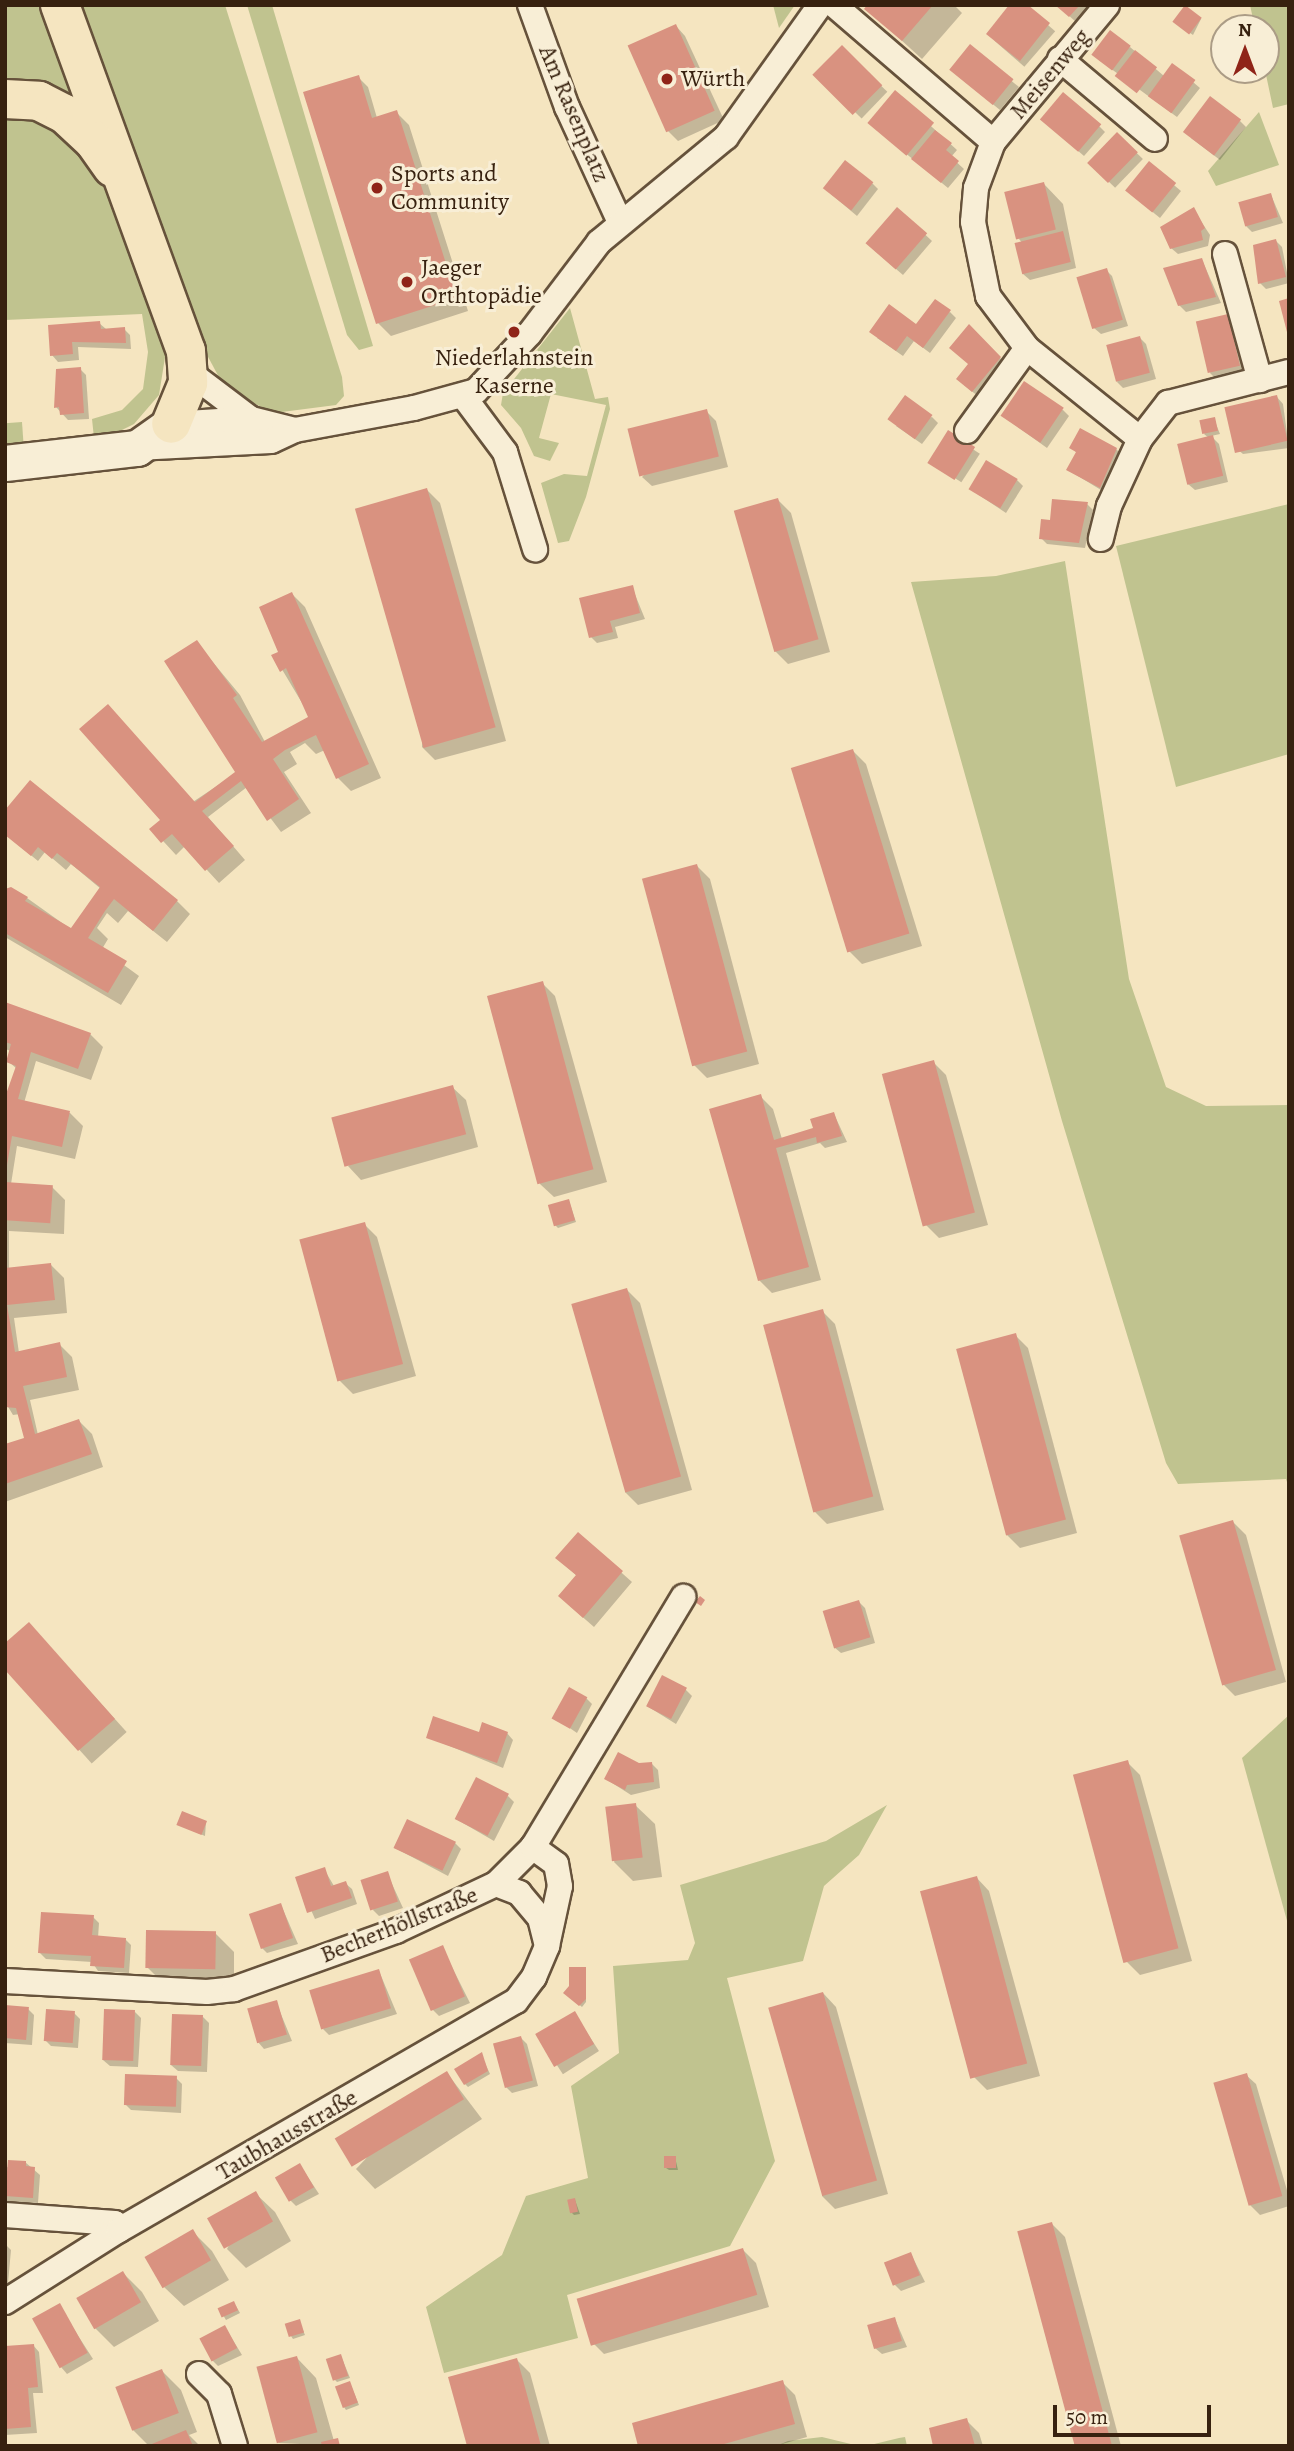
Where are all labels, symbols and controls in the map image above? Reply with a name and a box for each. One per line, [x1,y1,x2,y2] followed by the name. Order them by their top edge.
[1210,14,1280,84] north arrow
[1238,17,1252,43] text: N
[1004,23,1096,125] street label: Meisenweg
[532,41,616,187] street label: Am Rasenplatz
[681,65,745,93] place label: Würth
[659,71,675,87] marker: Würth
[391,160,509,216] place label: Sports and Community
[369,180,385,196] marker: Sports and Community
[421,254,542,310] place label: Jaeger Orthtopädie
[399,274,415,290] marker: Jaeger Orthtopädie
[506,324,522,340] marker: Niederlahnstein Kaserne
[435,344,593,400] place label: Niederlahnstein Kaserne
[316,1880,482,1970] street label: Becherhöllstraße
[212,2083,362,2187] street label: Taubhausstraße
[1056,2392,1214,2436] scale bar
[1066,2403,1108,2431] text: 50 m

